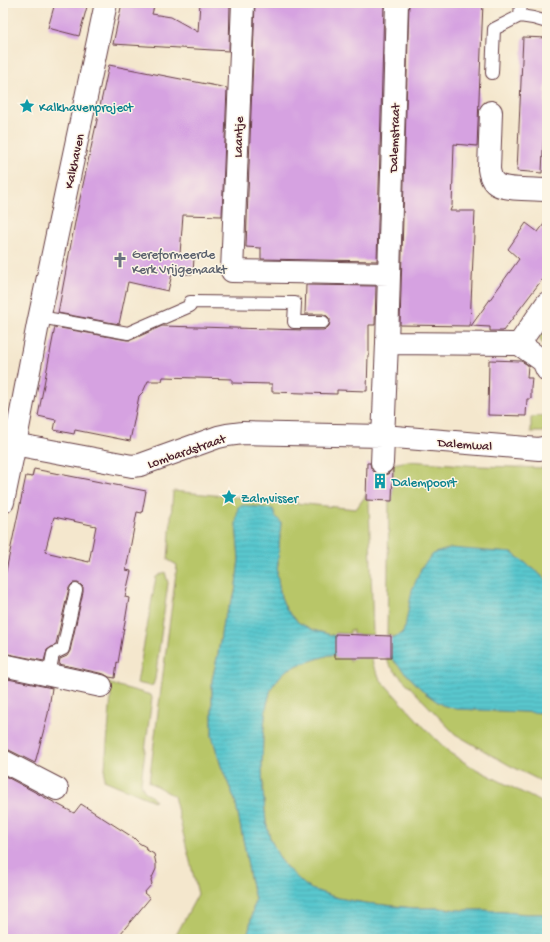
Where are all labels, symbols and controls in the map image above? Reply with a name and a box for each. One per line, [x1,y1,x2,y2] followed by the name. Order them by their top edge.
[18,97,36,115] place icon: Kalkhavenproject
[39,101,135,116] place label: Kalkhavenproject
[387,102,404,174] street label: Dalemstraat
[231,116,248,158] street label: Laantje
[62,132,89,190] street label: Kalkhaven
[132,248,228,278] place label: Gereformeerde Kerk Vrijgemaakt
[111,251,129,269] church icon: Gereformeerde Kerk Vrijgemaakt
[146,431,229,473] street label: Lombardstraat
[436,436,493,455] street label: Dalemwal
[371,472,389,490] building icon: Dalempoort
[391,476,458,491] place label: Dalempoort
[220,488,238,506] place icon: Zalmvisser
[241,492,300,507] place label: Zalmvisser

